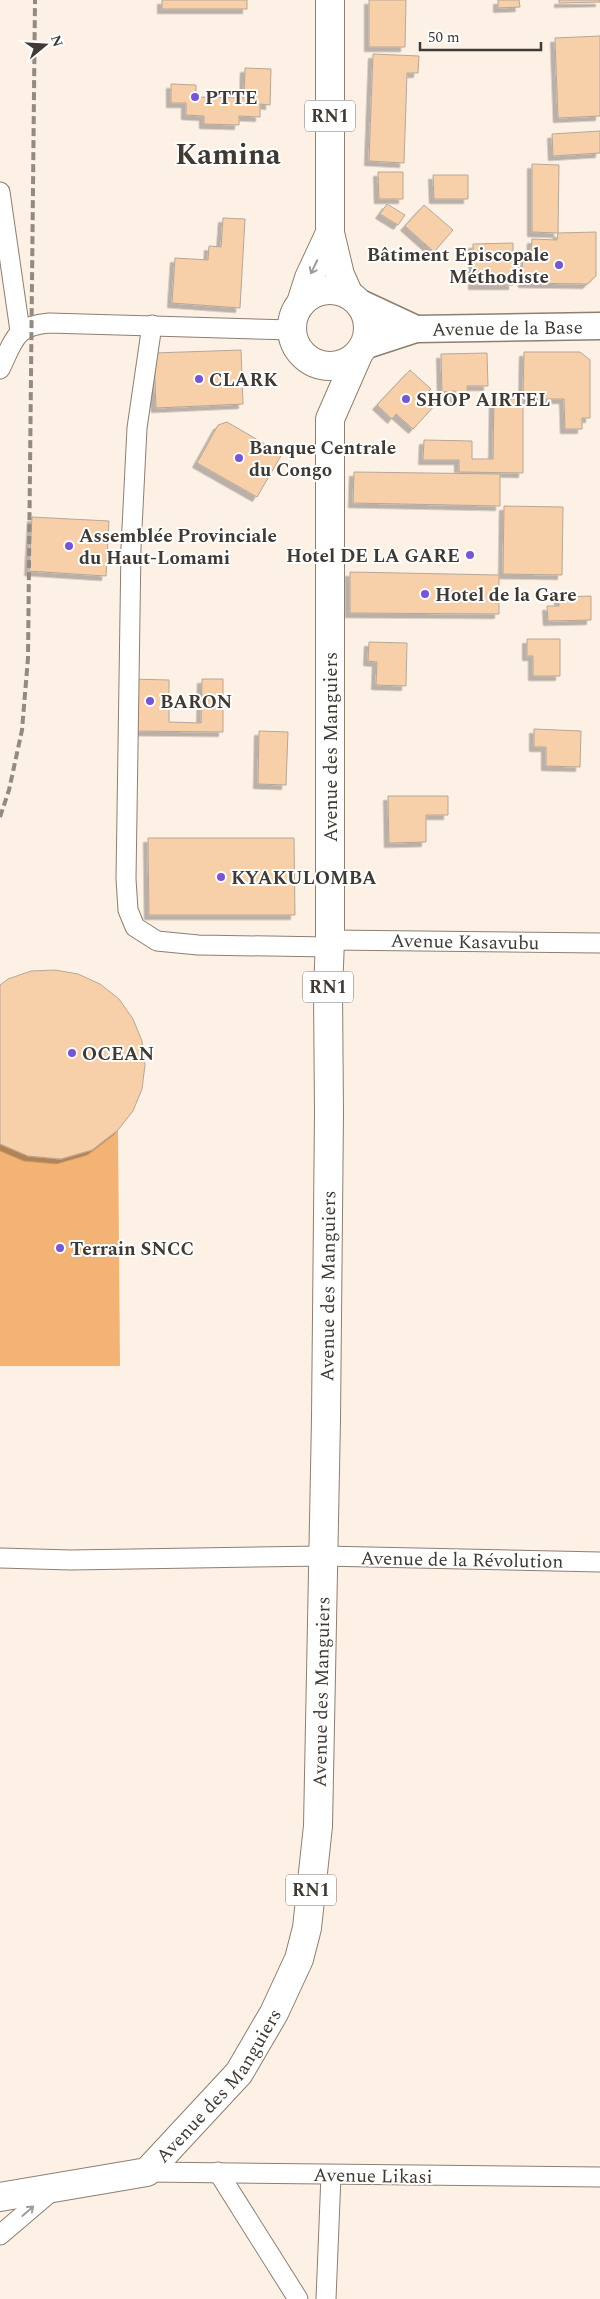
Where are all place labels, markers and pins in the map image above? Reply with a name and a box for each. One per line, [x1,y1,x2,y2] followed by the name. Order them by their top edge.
[205,84,258,113] place label: PTTE
[189,91,201,103] marker: PTTE
[367,241,549,292] place label: Bâtiment Episcopale Méthodiste
[553,259,565,271] marker: Bâtiment Episcopale Méthodiste
[209,366,278,395] place label: CLARK
[193,373,205,385] marker: CLARK
[416,386,550,415] place label: SHOP AIRTEL
[400,393,412,405] marker: SHOP AIRTEL
[249,434,396,485] place label: Banque Centrale du Congo
[233,452,245,464] marker: Banque Centrale du Congo
[79,522,277,573] place label: Assemblée Provinciale du Haut-Lomami
[63,540,75,552] marker: Assemblée Provinciale du Haut-Lomami
[286,542,460,571] place label: Hotel DE LA GARE
[464,549,476,561] marker: Hotel DE LA GARE
[435,581,577,610] place label: Hotel de la Gare
[419,588,431,600] marker: Hotel de la Gare
[160,688,232,717] place label: BARON
[144,695,156,707] marker: BARON
[231,864,377,893] place label: KYAKULOMBA
[215,871,227,883] marker: KYAKULOMBA
[82,1040,154,1069] place label: OCEAN
[66,1047,78,1059] marker: OCEAN
[70,1235,194,1264] place label: Terrain SNCC
[54,1242,66,1254] marker: Terrain SNCC

